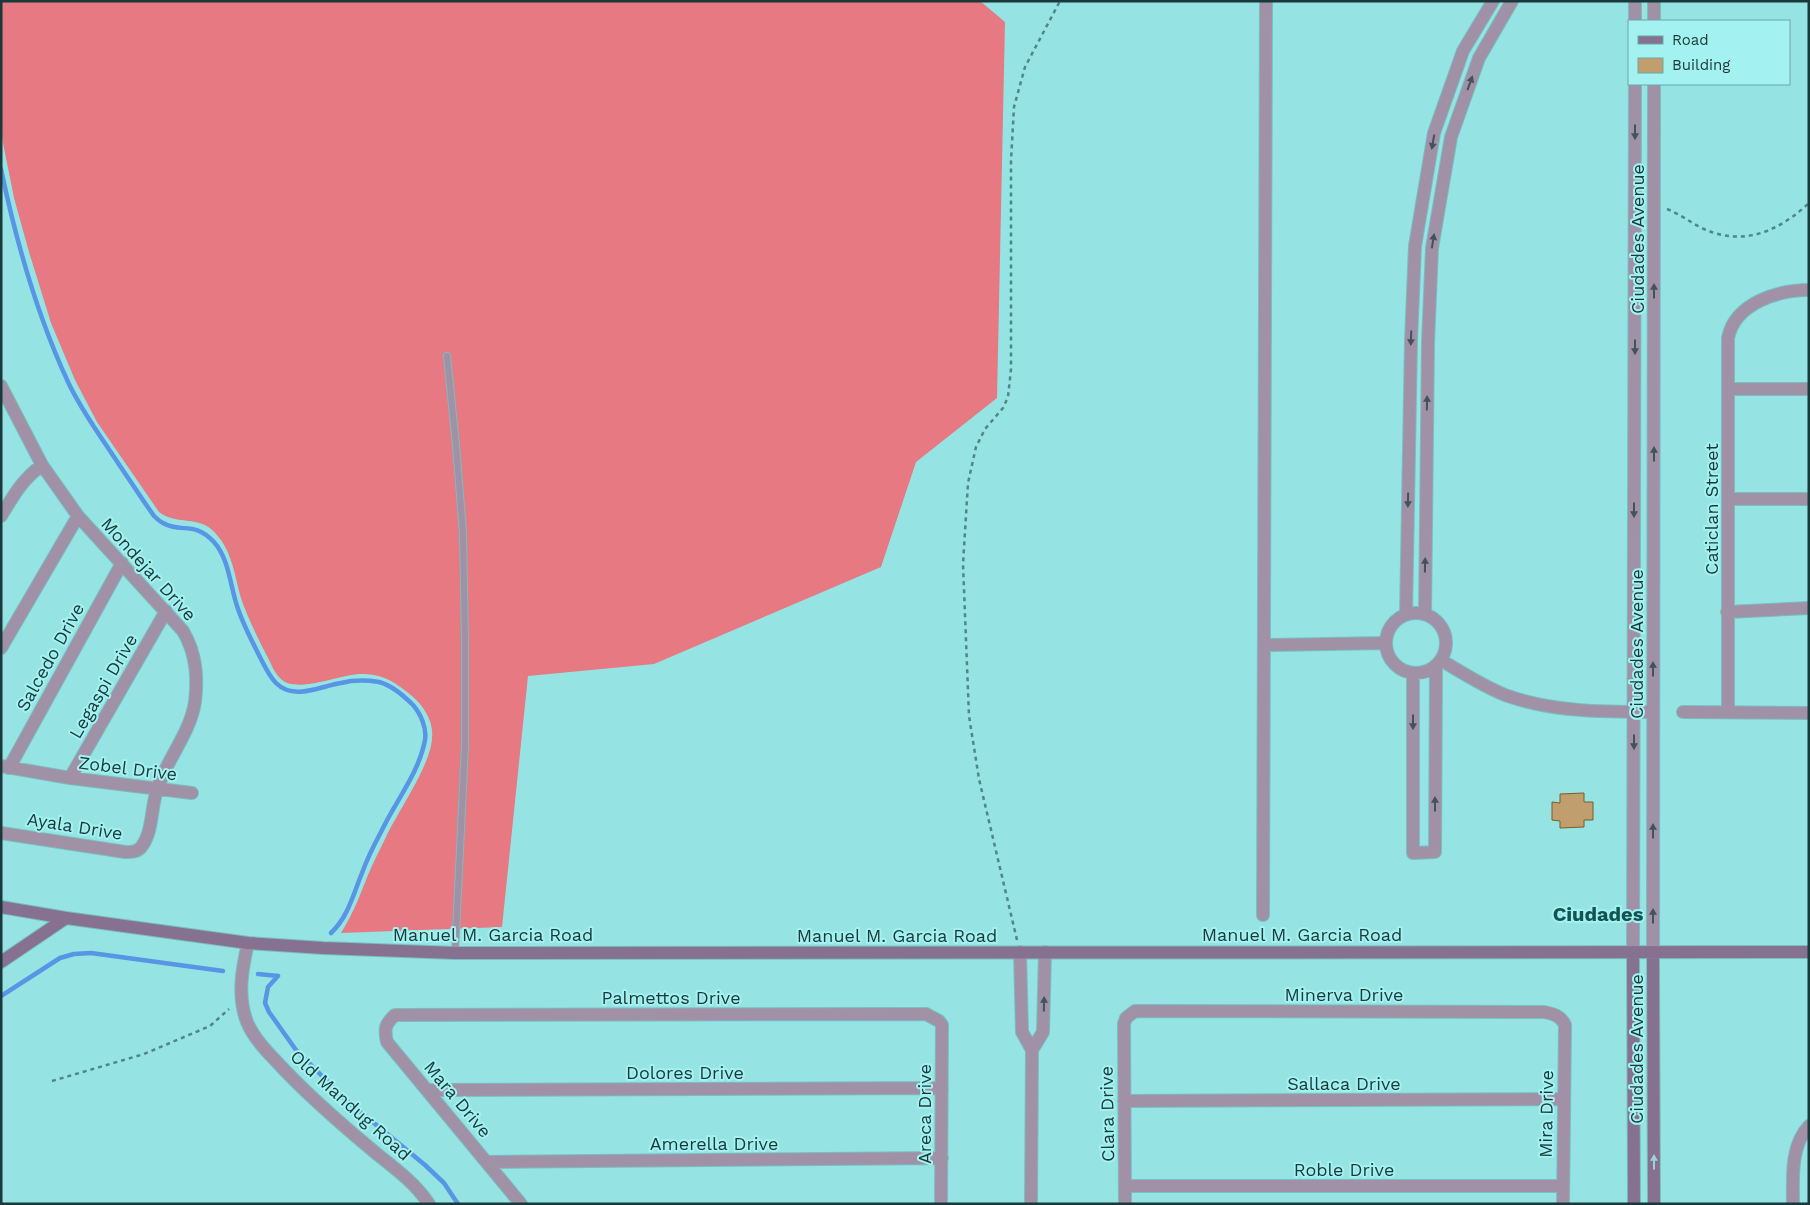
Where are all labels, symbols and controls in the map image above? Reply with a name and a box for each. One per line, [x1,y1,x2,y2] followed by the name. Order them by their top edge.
[1628,20,1790,85] legend
[1672,31,1709,49] text: Road
[1672,56,1730,74] text: Building
[1466,75,1474,90] one-way arrow
[1631,125,1639,141] one-way arrow
[1428,134,1436,150] one-way arrow
[1627,164,1648,314] street label: Ciudades Avenue
[1429,232,1437,248] one-way arrow
[1650,283,1658,299] one-way arrow
[1407,330,1415,346] one-way arrow
[1631,340,1639,356] one-way arrow
[1423,395,1431,411] one-way arrow
[1701,443,1722,575] street label: Caticlan Street
[1650,445,1658,461] one-way arrow
[1404,492,1412,508] one-way arrow
[1630,502,1638,518] one-way arrow
[97,513,201,625] street label: Mondejar Drive
[1421,557,1429,573] one-way arrow
[1626,569,1647,719] street label: Ciudades Avenue
[12,599,88,715] street label: Salcedo Drive
[65,630,141,742] street label: Legaspi Drive
[1649,660,1657,676] one-way arrow
[1409,715,1417,731] one-way arrow
[1630,735,1638,751] one-way arrow
[78,752,178,784] street label: Zobel Drive
[1431,795,1439,811] one-way arrow
[26,808,124,844] street label: Ayala Drive
[1649,823,1657,839] one-way arrow
[1553,902,1644,926] district label: Ciudades
[1649,907,1657,923] one-way arrow
[393,924,593,945] street label: Manuel M. Garcia Road
[1202,924,1402,945] street label: Manuel M. Garcia Road
[797,925,997,946] street label: Manuel M. Garcia Road
[1626,974,1647,1124] street label: Ciudades Avenue
[1285,984,1403,1005] street label: Minerva Drive
[601,987,741,1008] street label: Palmettos Drive
[1040,996,1048,1012] one-way arrow
[286,1045,416,1165] street label: Old Mandug Road
[420,1057,496,1141] street label: Mara Drive
[626,1062,744,1083] street label: Dolores Drive
[914,1064,935,1164] street label: Areca Drive
[1096,1066,1118,1162] street label: Clara Drive
[1535,1070,1557,1158] street label: Mira Drive
[1287,1073,1401,1094] street label: Sallaca Drive
[650,1133,778,1154] street label: Amerella Drive
[1650,1154,1658,1170] one-way arrow
[1294,1159,1394,1180] street label: Roble Drive

